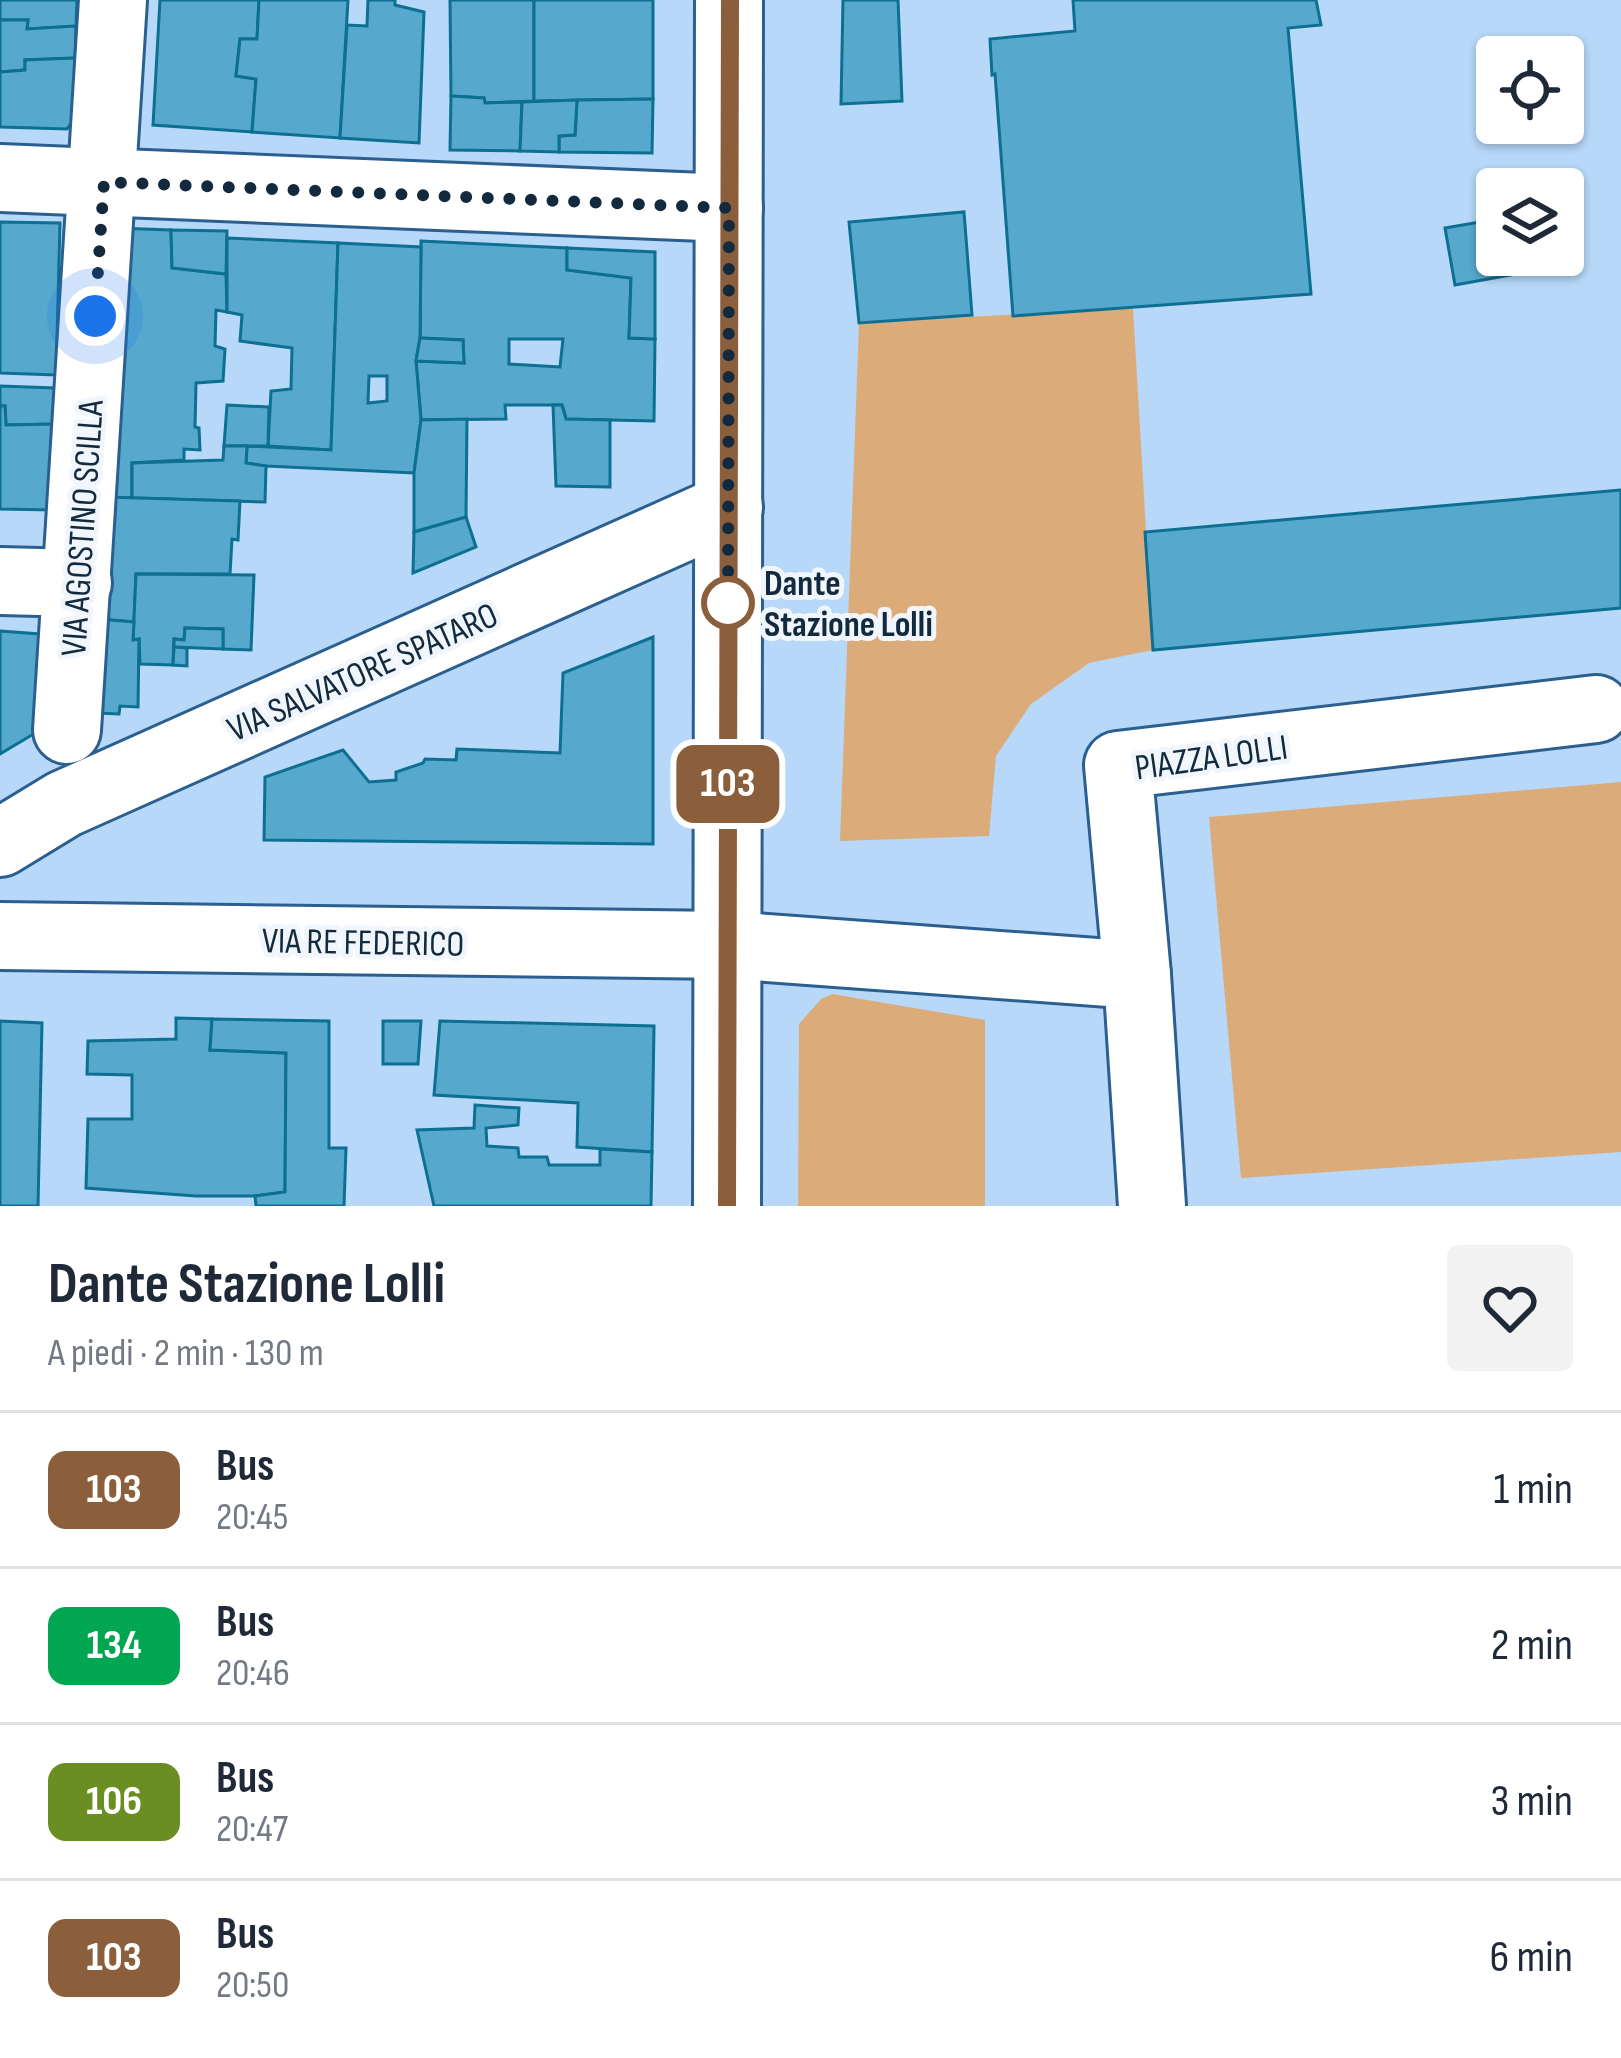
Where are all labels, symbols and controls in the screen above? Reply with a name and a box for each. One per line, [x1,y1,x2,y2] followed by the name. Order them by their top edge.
[1476,36,1584,276] map controls
[1476,36,1584,144] button: locate
[1476,168,1584,276] button: layers
[65,286,125,346] your location
[53,398,114,658] street label: VIA AGOSTINO SCILLA
[764,563,933,647] place label: Dante Stazione Lolli
[703,578,753,628] marker: Dante Stazione Lolli
[221,594,505,752] street label: VIA SALVATORE SPATARO
[1132,726,1290,790] street label: PIAZZA LOLLI
[659,745,797,823] line badge: 103
[700,758,756,809] text: 103
[261,920,464,967] street label: VIA RE FEDERICO
[1447,1245,1573,1371] button: heart
[48,1251,445,1319] text: Dante Stazione Lolli
[48,1330,324,1377] text: A piedi · 2 min · 130 m
[216,1439,274,1494] text: Bus
[1494,1462,1573,1517] text: 1 min
[86,1464,142,1515] text: 103
[216,1494,288,1541] text: 20:45
[216,1595,274,1650] text: Bus
[1491,1618,1573,1673] text: 2 min
[87,1620,141,1671] text: 134
[216,1650,290,1697] text: 20:46
[216,1751,274,1806] text: Bus
[1490,1774,1573,1829] text: 3 min
[86,1776,142,1827] text: 106
[216,1806,288,1853] text: 20:47
[216,1907,274,1962] text: Bus
[1490,1930,1573,1985] text: 6 min
[86,1932,142,1983] text: 103
[216,1962,289,2009] text: 20:50

